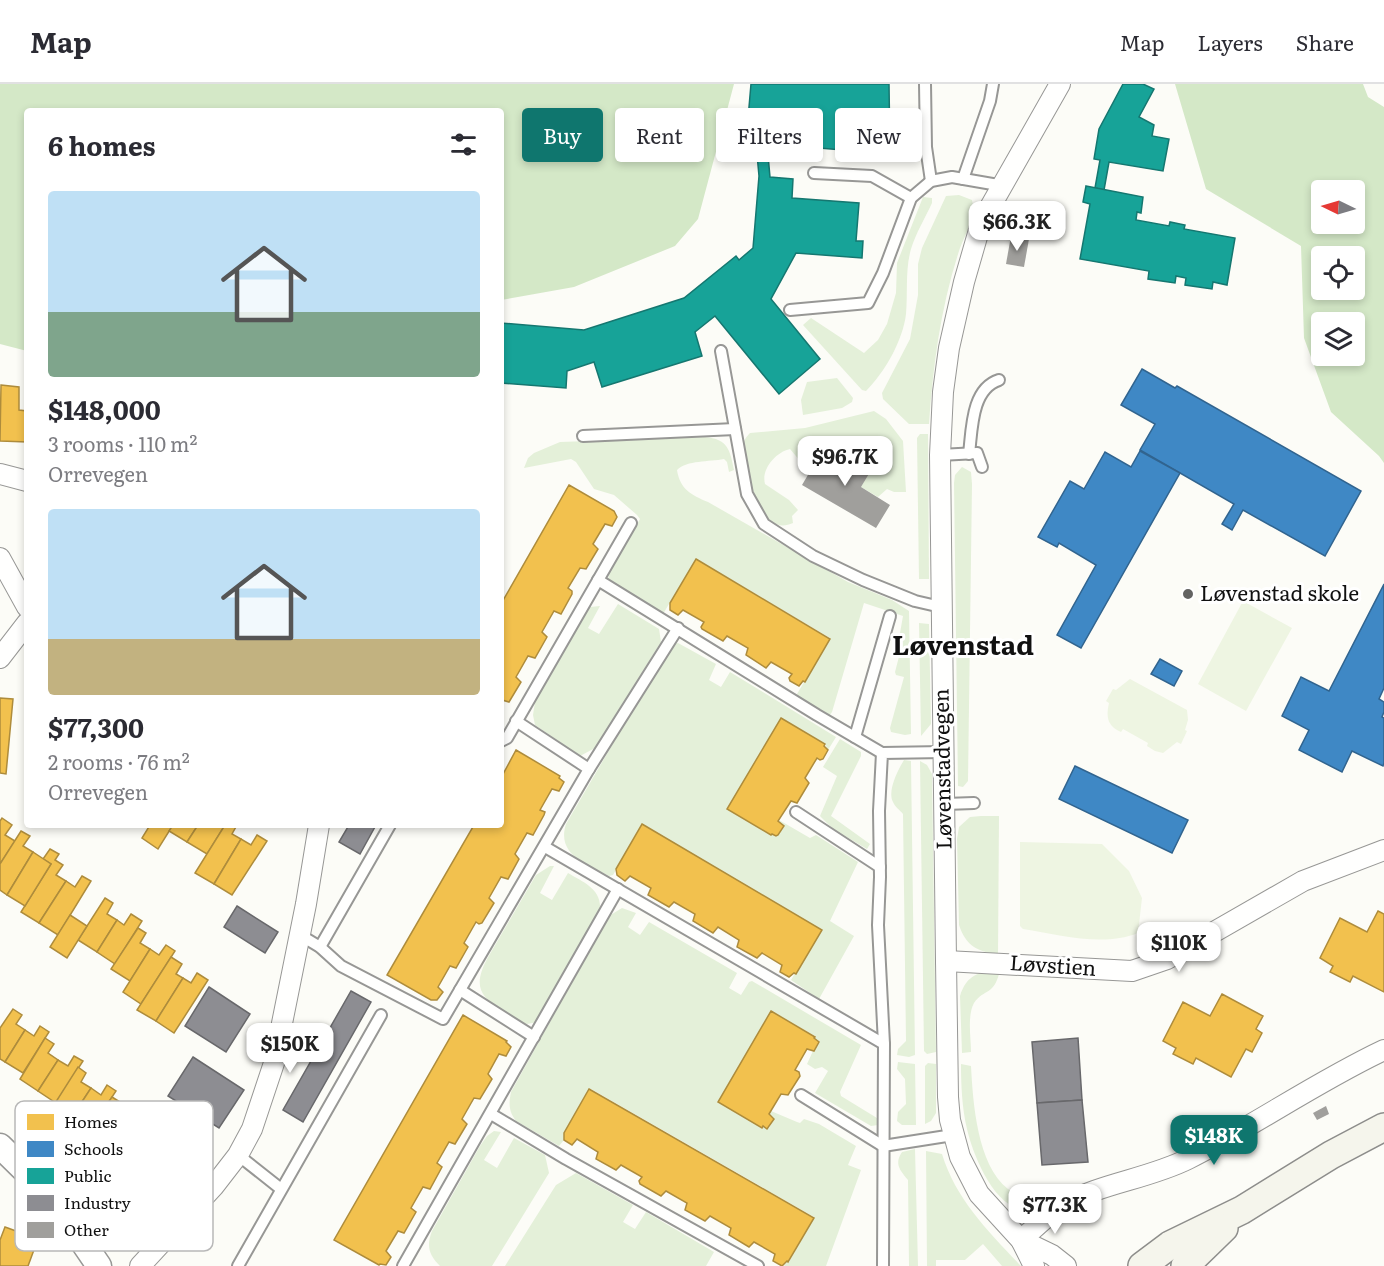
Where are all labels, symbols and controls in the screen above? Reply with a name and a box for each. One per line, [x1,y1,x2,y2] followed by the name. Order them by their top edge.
[30,20,92,62] text: Map
[1120,26,1165,57] text: Map
[1198,26,1263,57] text: Layers
[1296,26,1354,57] text: Share
[522,108,603,162] chip: Buy
[615,108,704,162] chip: Rent
[716,108,823,162] chip: Filters
[835,108,922,162] chip: New
[48,125,155,164] text: 6 homes
[447,128,480,161] icon: filters
[1311,180,1365,234] north arrow
[1311,180,1365,366] map controls
[968,201,1066,252] pin: $66.3K
[983,205,1051,235] text: $66.3K
[210,230,318,338] icon: home
[1311,246,1365,300] button: locate
[1311,312,1365,366] button: layers
[48,389,161,428] text: $148,000
[48,428,197,458] text: 3 rooms · 110 m²
[796,436,894,487] pin: $96.7K
[812,440,878,470] text: $96.7K
[48,458,148,488] text: Orrevegen
[210,548,318,656] icon: home
[1200,576,1359,607] place label: Løvenstad skole
[1181,587,1195,601] marker: Løvenstad skole
[892,623,1034,663] district label: Løvenstad
[924,688,957,850] street label: Løvenstadvegen
[48,707,144,746] text: $77,300
[48,746,190,776] text: 2 rooms · 76 m²
[48,776,148,806] text: Orrevegen
[1137,922,1221,973] pin: $110K
[1151,926,1207,956] text: $110K
[1009,945,1098,982] street label: Løvstien
[248,1023,332,1074] pin: $150K
[260,1027,320,1057] text: $150K
[15,1101,213,1251] legend
[64,1109,117,1133] text: Homes
[1172,1115,1256,1166] pin: $148K
[1185,1119,1243,1149] text: $148K
[64,1136,123,1160] text: Schools
[64,1163,112,1187] text: Public
[1006,1184,1104,1235] pin: $77.3K
[1023,1188,1088,1218] text: $77.3K
[64,1190,132,1214] text: Industry
[64,1217,109,1241] text: Other

